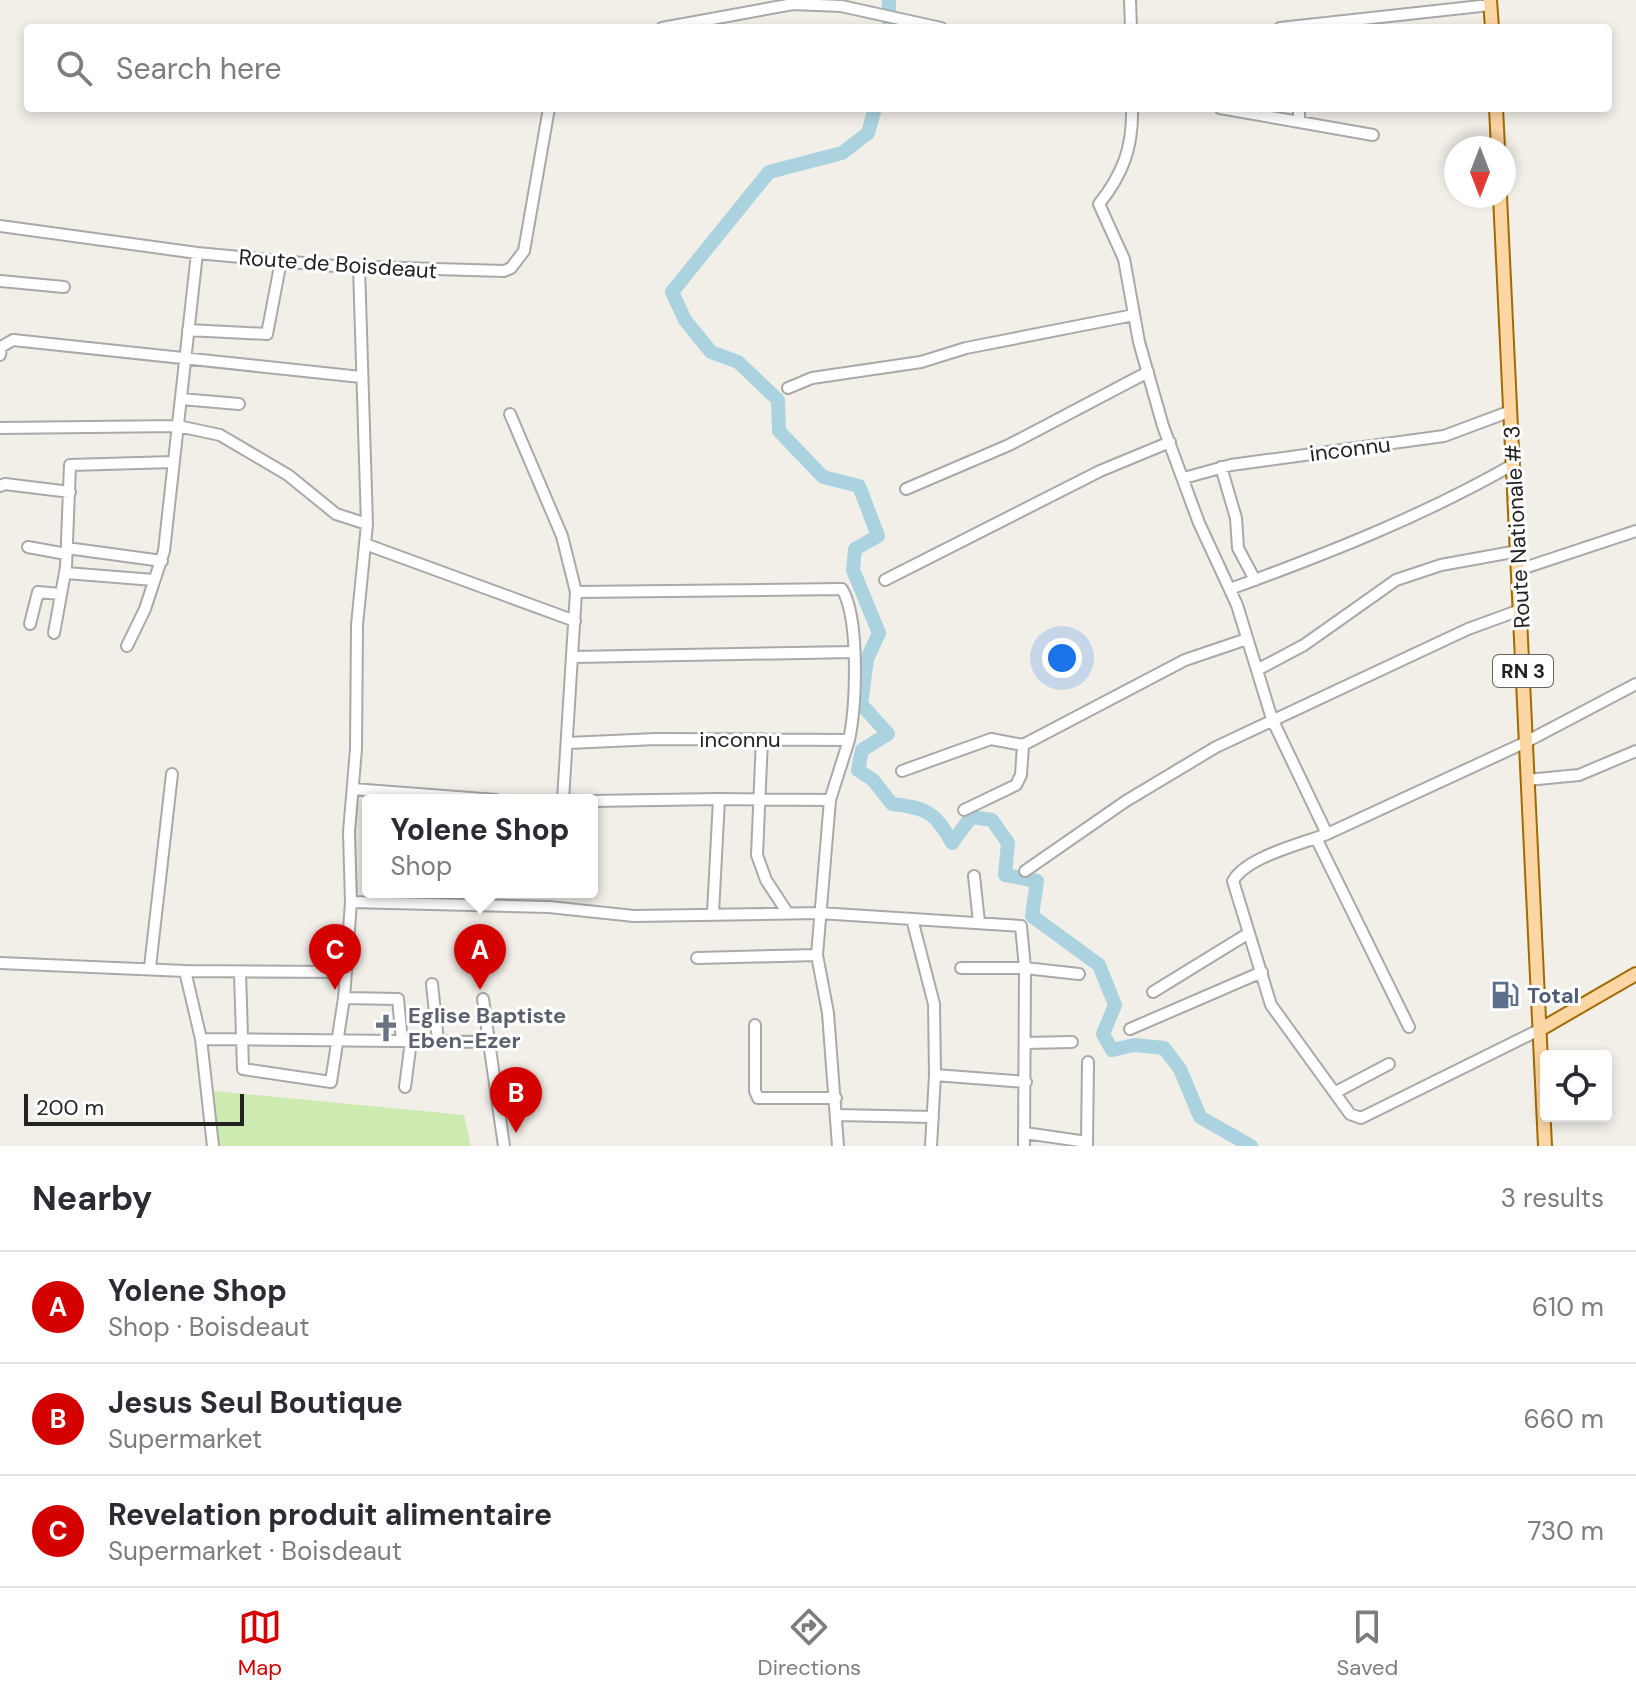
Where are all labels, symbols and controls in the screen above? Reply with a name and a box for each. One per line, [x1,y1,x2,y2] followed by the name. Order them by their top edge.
[24,24,1612,112] search box
[52,46,96,90] icon: search
[116,49,282,88] text: Search here
[1444,136,1516,208] north arrow
[238,243,438,285] street label: Route de Boisdeaut
[1497,425,1537,629] street label: Route Nationale # 3
[1308,430,1392,468] street label: inconnu
[1042,638,1082,678] your location
[1493,655,1553,687] road number: RN 3
[699,725,781,754] street label: inconnu
[362,794,598,898] popup
[391,810,569,849] text: Yolene Shop
[391,849,452,883] text: Shop
[309,924,361,990] pin: C
[454,924,506,990] pin: A
[1490,980,1520,1010] fuel station icon: Total
[1527,981,1579,1010] place label: Total
[408,1001,566,1055] place label: Eglise Baptiste Eben-Ezer
[371,1013,401,1043] church icon: Eglise Baptiste Eben-Ezer
[1540,1050,1612,1122] map controls
[1540,1050,1612,1122] button: locate
[490,1067,542,1133] pin: B
[24,1090,244,1126] scale bar
[36,1093,104,1122] text: 200 m
[32,1176,152,1221] text: Nearby
[1501,1181,1604,1215] text: 3 results
[108,1271,287,1310] text: Yolene Shop
[49,1290,67,1324] text: A
[1532,1290,1604,1324] text: 610 m
[108,1310,309,1344] text: Shop · Boisdeaut
[108,1383,403,1422] text: Jesus Seul Boutique
[50,1402,66,1436] text: B
[1523,1402,1604,1436] text: 660 m
[108,1422,262,1456] text: Supermarket
[108,1495,552,1534] text: Revelation produit alimentaire
[48,1514,68,1548] text: C
[1528,1514,1604,1548] text: 730 m
[108,1534,402,1568] text: Supermarket · Boisdeaut
[238,1605,282,1682] tab: Map
[758,1605,861,1682] tab: Directions
[1337,1605,1398,1682] tab: Saved

